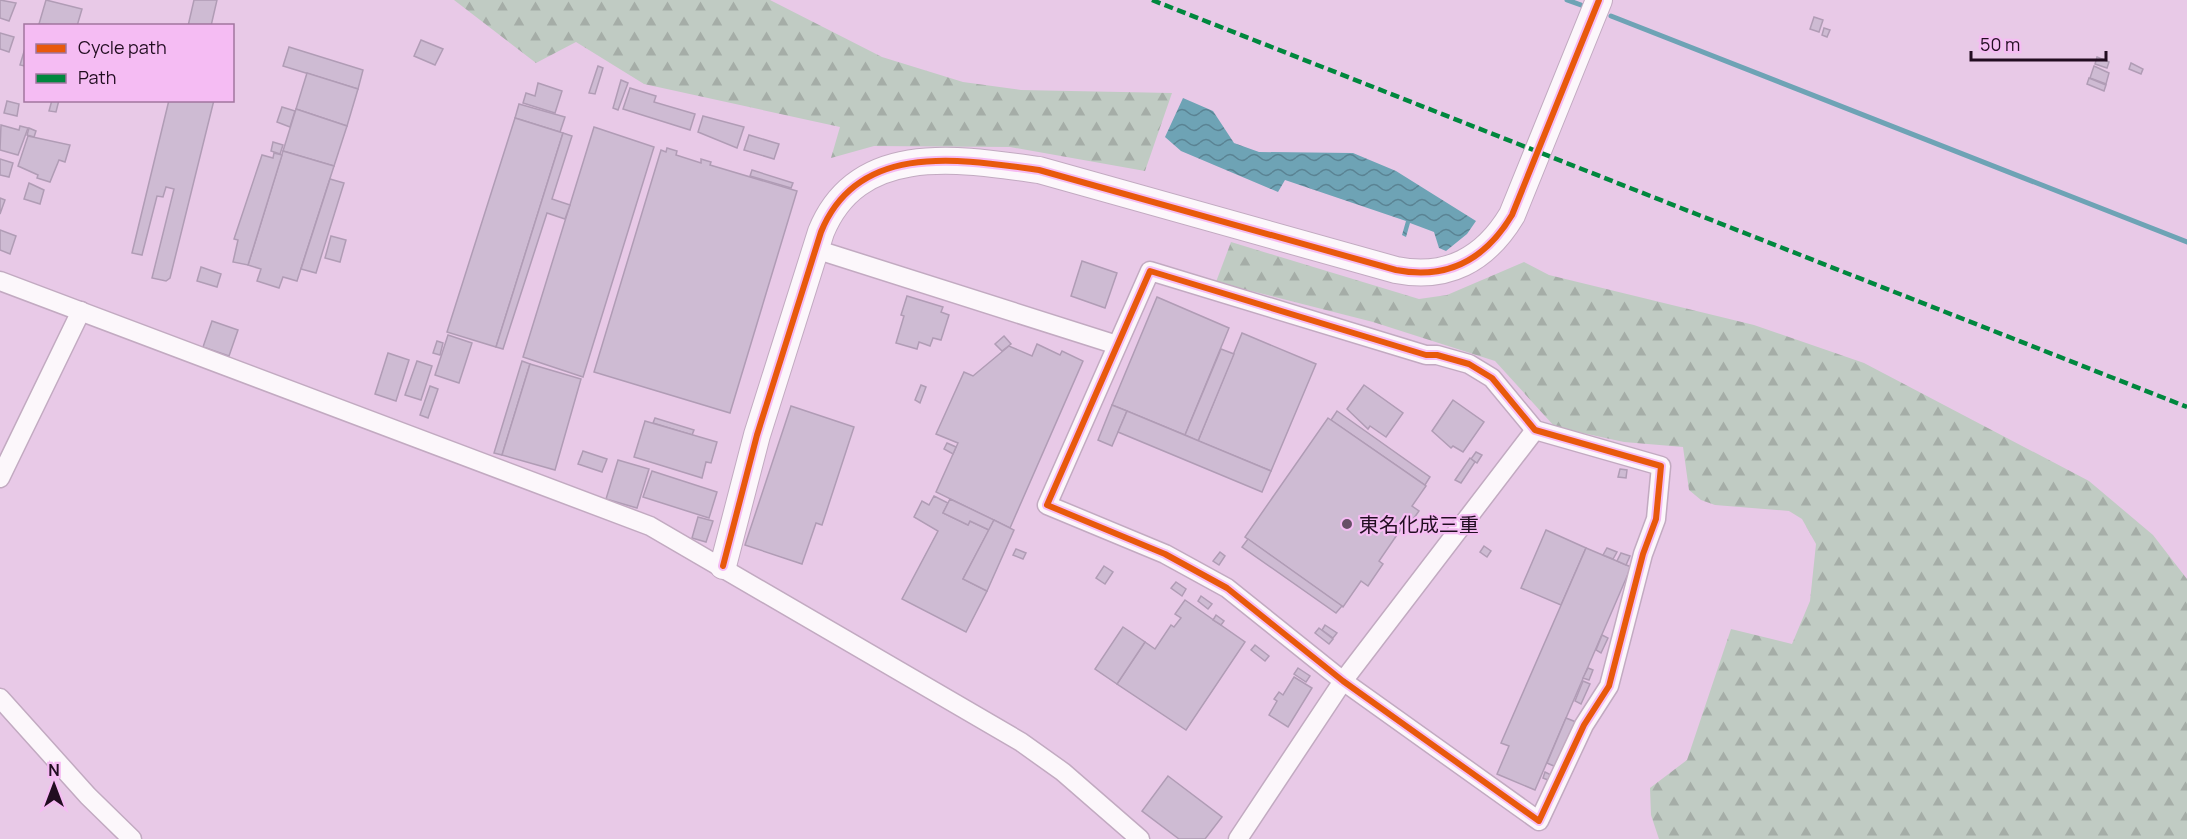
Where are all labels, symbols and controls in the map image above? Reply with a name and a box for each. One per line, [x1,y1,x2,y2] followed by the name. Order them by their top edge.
[24,24,234,102] legend
[1971,24,2106,62] scale bar
[1980,32,2020,56] text: 50 m
[78,35,167,59] text: Cycle path
[78,65,116,89] text: Path
[1359,511,1479,538] place label: 東名化成三重
[1340,517,1354,531] marker: 東名化成三重
[24,755,84,815] north arrow
[48,759,60,781] text: N

